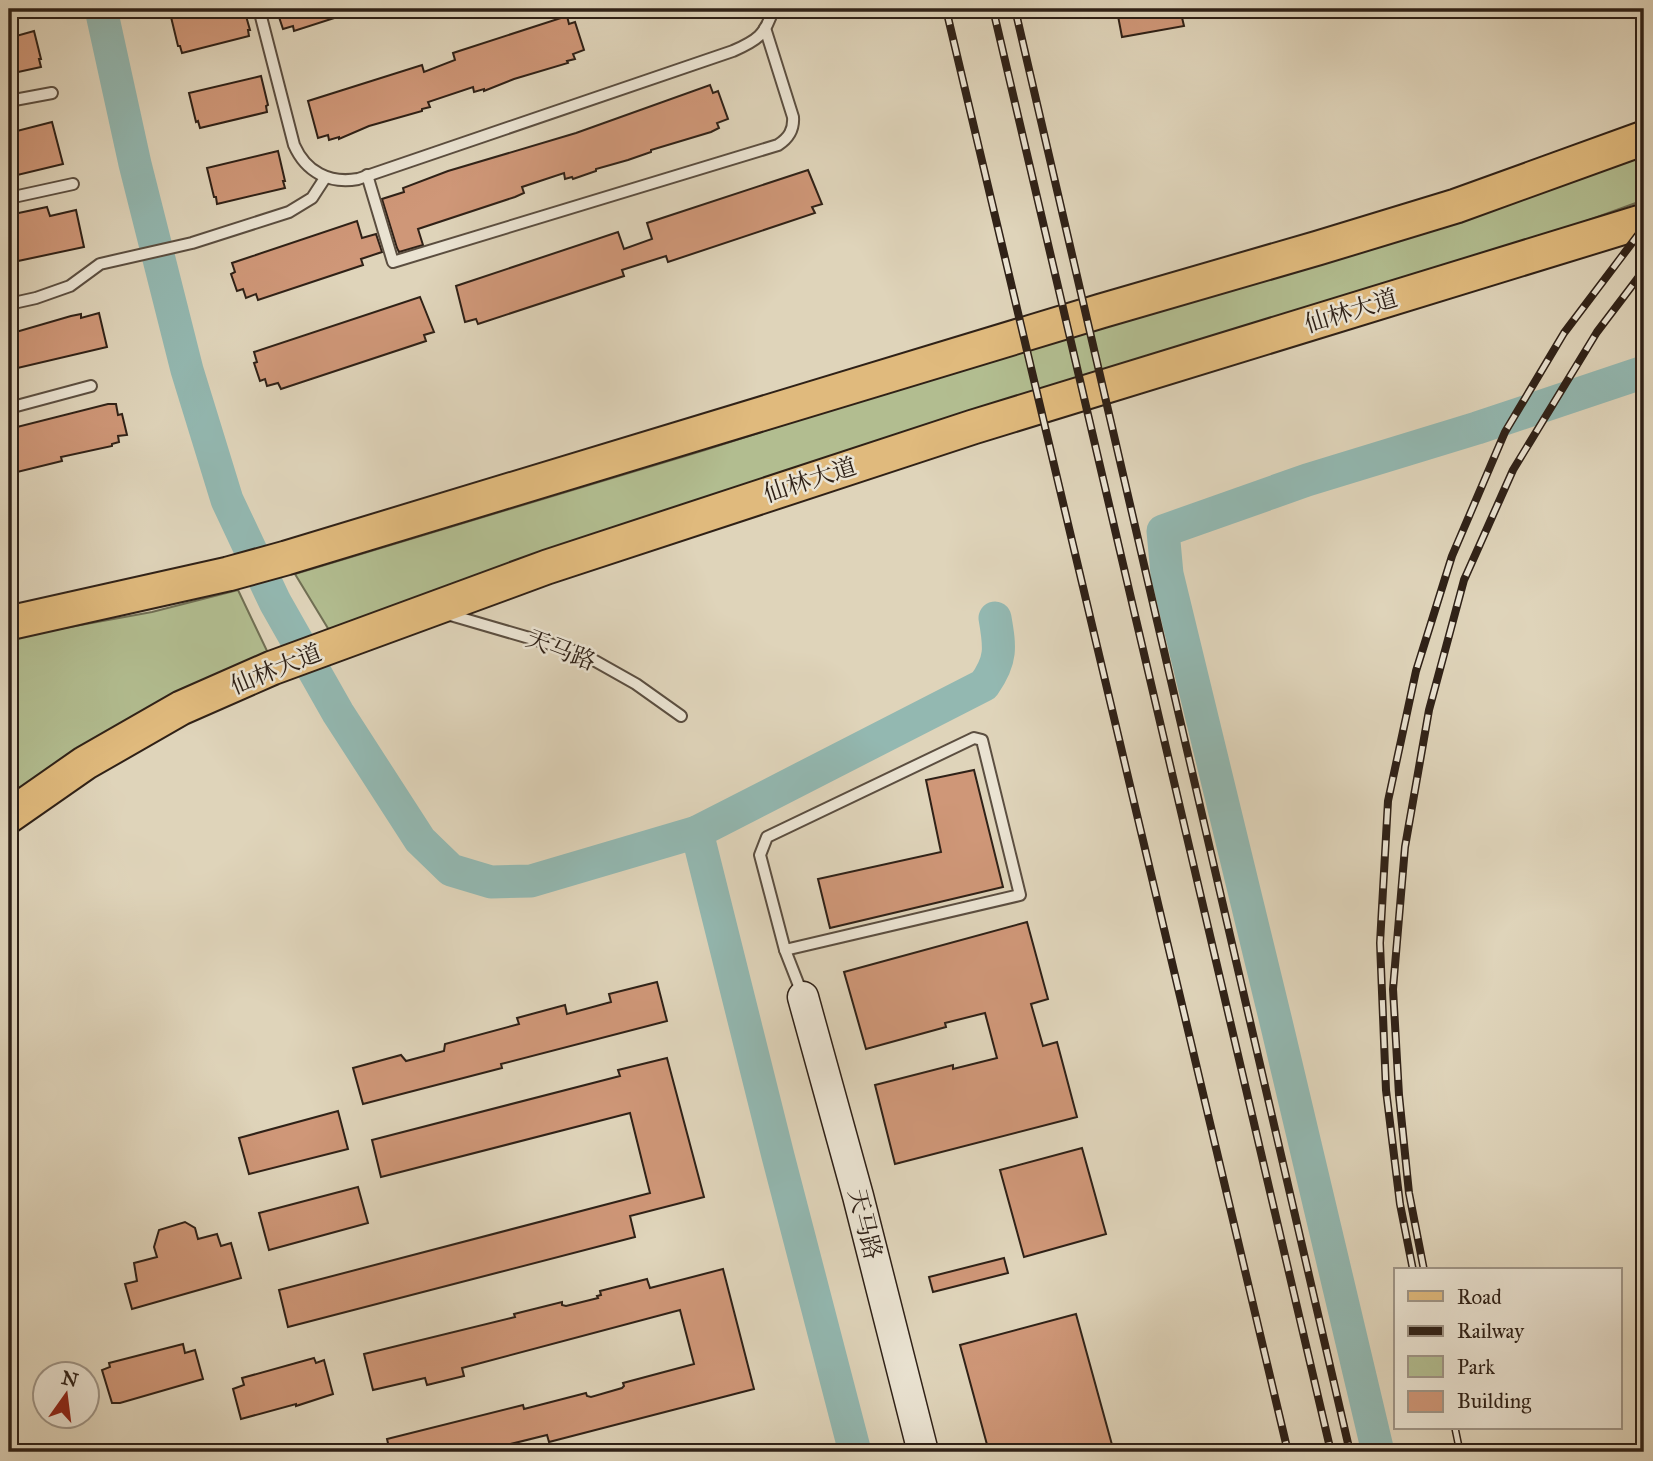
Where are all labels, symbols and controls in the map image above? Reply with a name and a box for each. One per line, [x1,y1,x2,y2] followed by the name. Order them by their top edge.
[1301,283,1401,339] street label: 仙林大道
[760,451,860,509] street label: 仙林大道
[522,623,600,677] street label: 天马路
[226,637,326,701] street label: 仙林大道
[842,1185,888,1263] street label: 天马路
[1394,1268,1622,1430] legend
[1457,1284,1502,1310] text: Road
[1457,1318,1525,1344] text: Railway
[1457,1354,1495,1380] text: Park
[32,1360,102,1430] north arrow
[59,1366,81,1392] text: N
[1457,1388,1531,1414] text: Building

